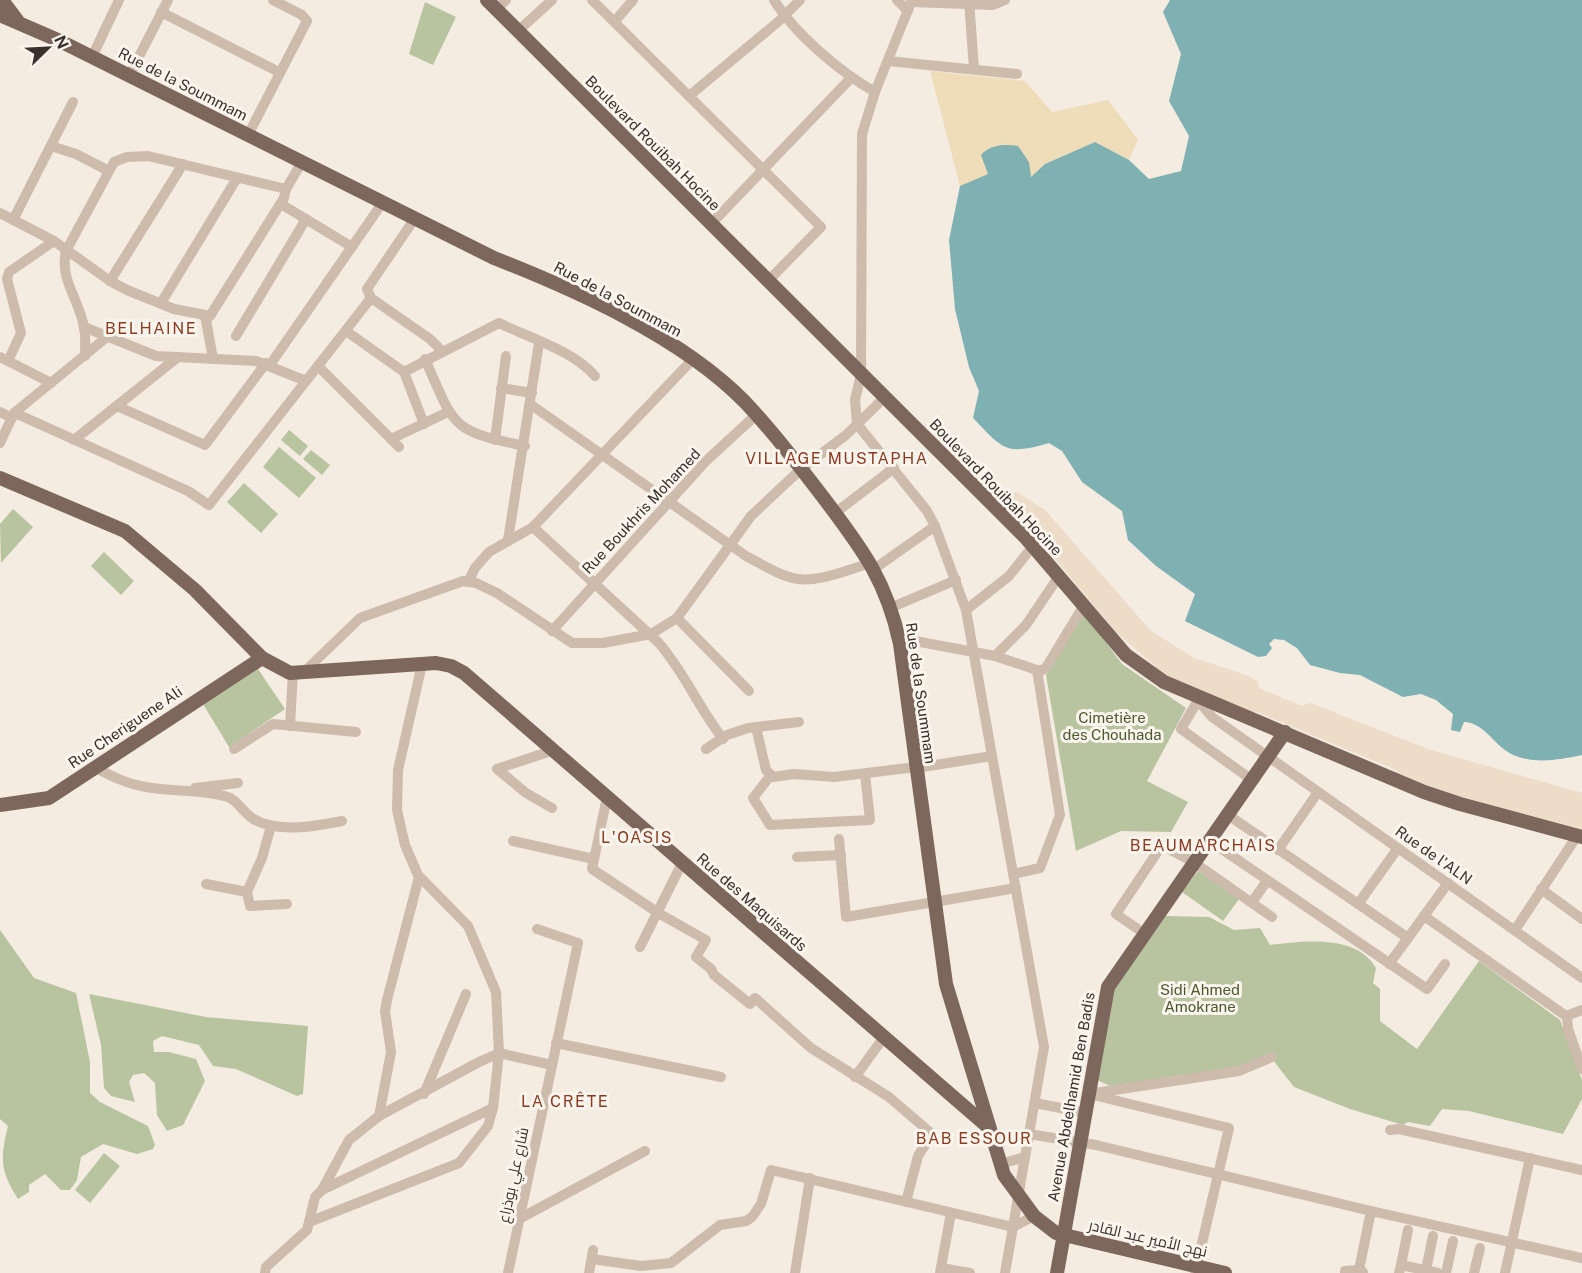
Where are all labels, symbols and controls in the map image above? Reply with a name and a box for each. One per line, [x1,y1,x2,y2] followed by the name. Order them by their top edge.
[18,18,78,78] north arrow
[50,33,72,52] text: N
[116,44,250,124] street label: Rue de la Soummam
[582,72,724,214] street label: Boulevard Rouibah Hocine
[551,258,685,340] street label: Rue de la Soummam
[105,319,197,338] district label: BELHAINE
[926,415,1066,559] street label: Boulevard Rouibah Hocine
[579,445,703,577] street label: Rue Boukhris Mohamed
[745,449,929,468] district label: VILLAGE MUSTAPHA
[903,621,939,765] street label: Rue de la Soummam
[65,683,185,771] street label: Rue Cheriguene Ali
[1063,709,1161,743] park label: Cimetière des Chouhada
[1392,822,1476,888] street label: Rue de l'ALN
[601,828,673,847] district label: L'OASIS
[1130,836,1276,855] district label: BEAUMARCHAIS
[693,850,811,954] street label: Rue des Maquisards
[1160,981,1240,1015] park label: Sidi Ahmed Amokrane
[1044,991,1098,1203] street label: Avenue Abdelhamid Ben Badis
[521,1091,609,1111] district label: LA CRÊTE
[495,1126,535,1225] street label: شارع علي بوذراع
[916,1129,1032,1148] district label: BAB ESSOUR
[1085,1216,1209,1263] street label: نهج الأمير عبد القادر

